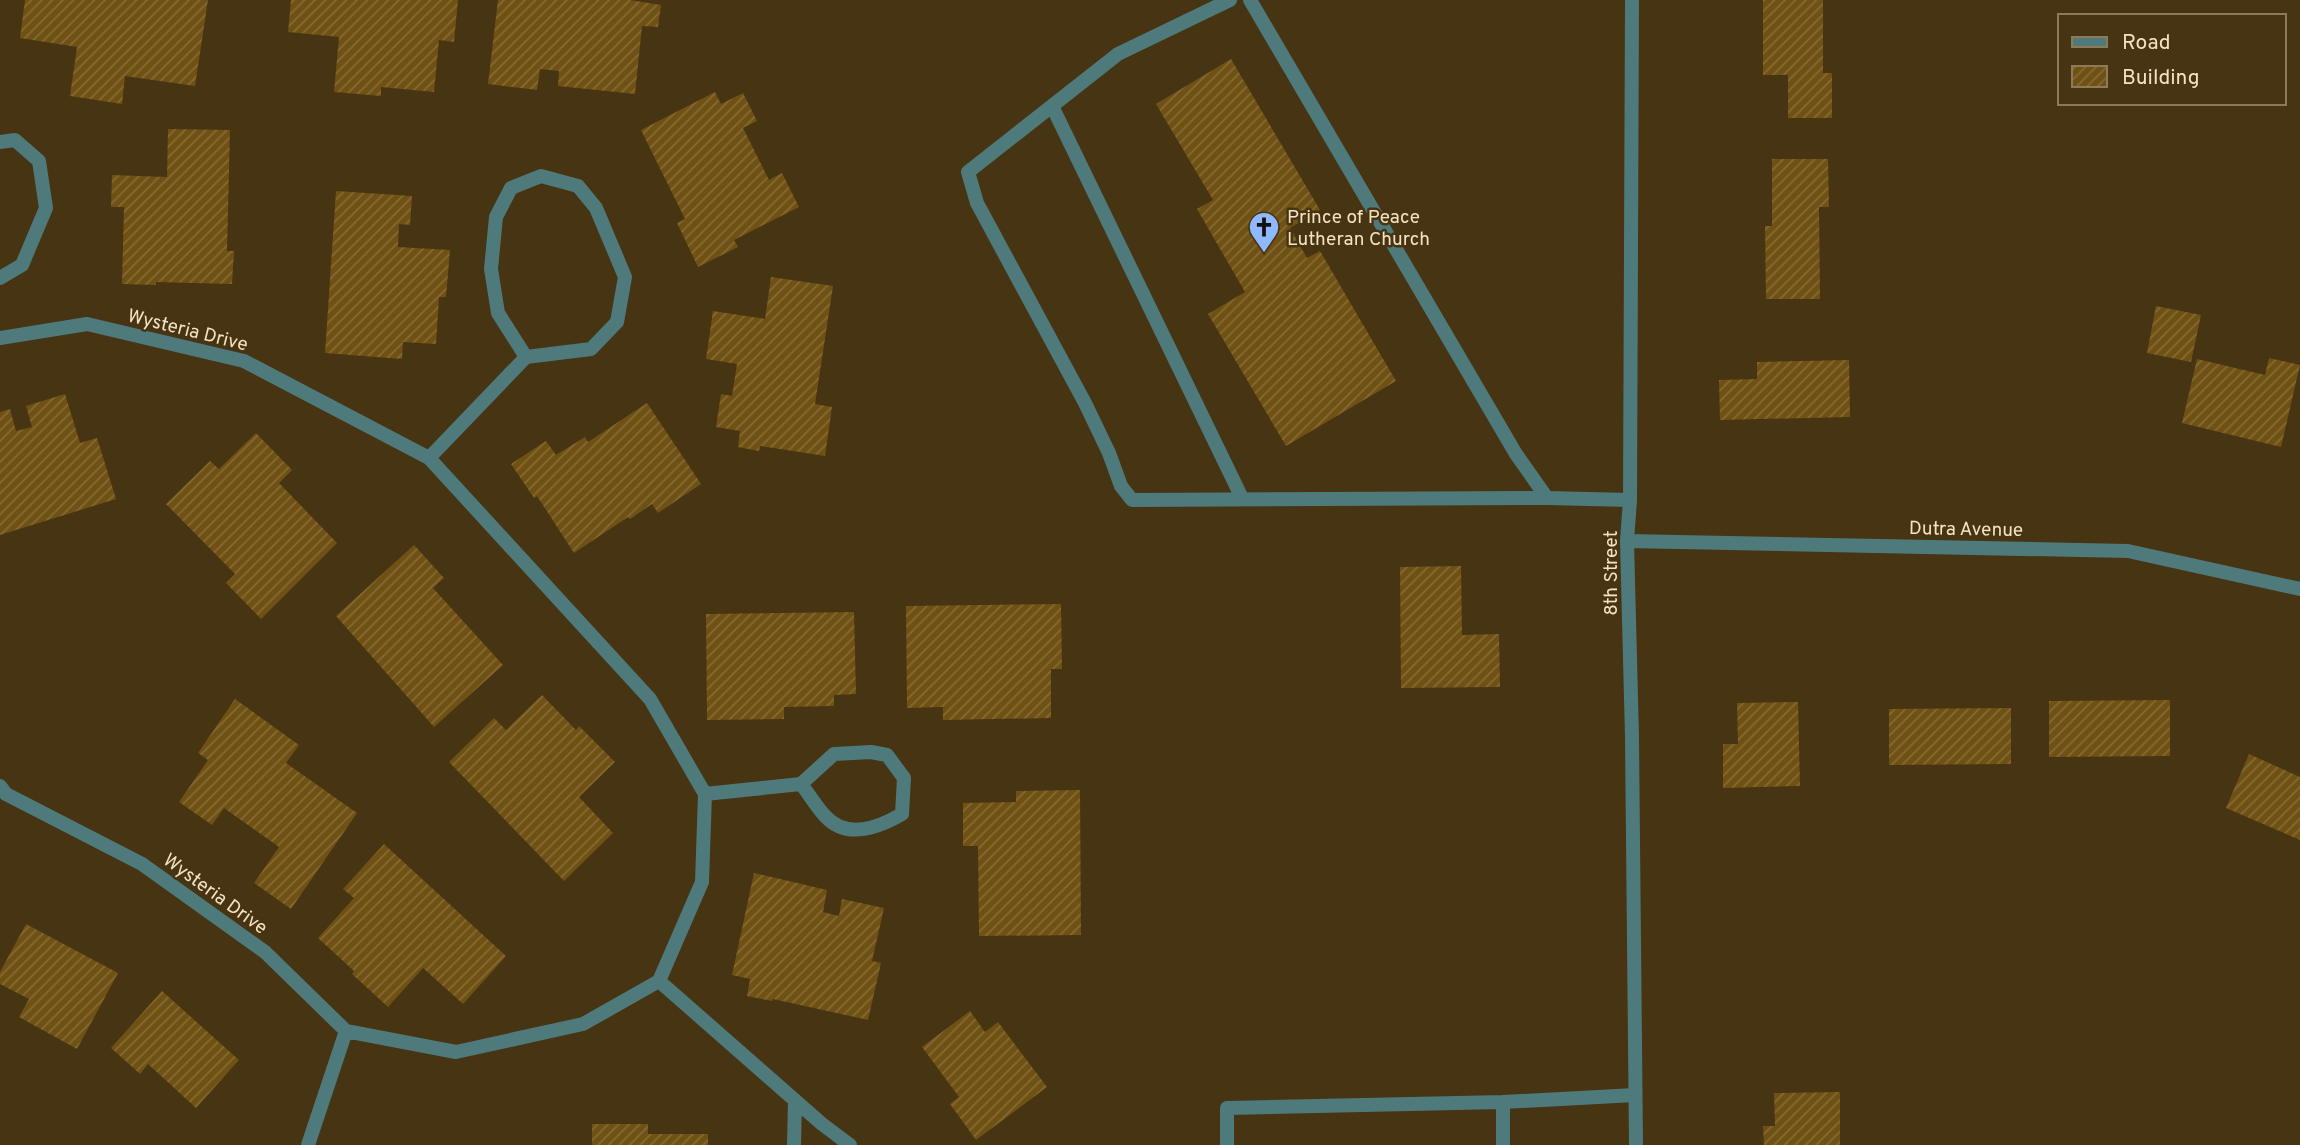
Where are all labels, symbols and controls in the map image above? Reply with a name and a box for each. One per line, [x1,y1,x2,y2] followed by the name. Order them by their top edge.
[2058,14,2286,105] legend
[2122,30,2171,57] text: Road
[2122,65,2200,92] text: Building
[1287,206,1430,252] place label: Prince of Peace Lutheran Church
[1247,210,1281,254] church icon: Prince of Peace Lutheran Church
[125,304,250,357] street label: Wysteria Drive
[1909,517,2023,543] street label: Dutra Avenue
[1600,530,1624,616] street label: 8th Street
[158,849,272,941] street label: Wysteria Drive

